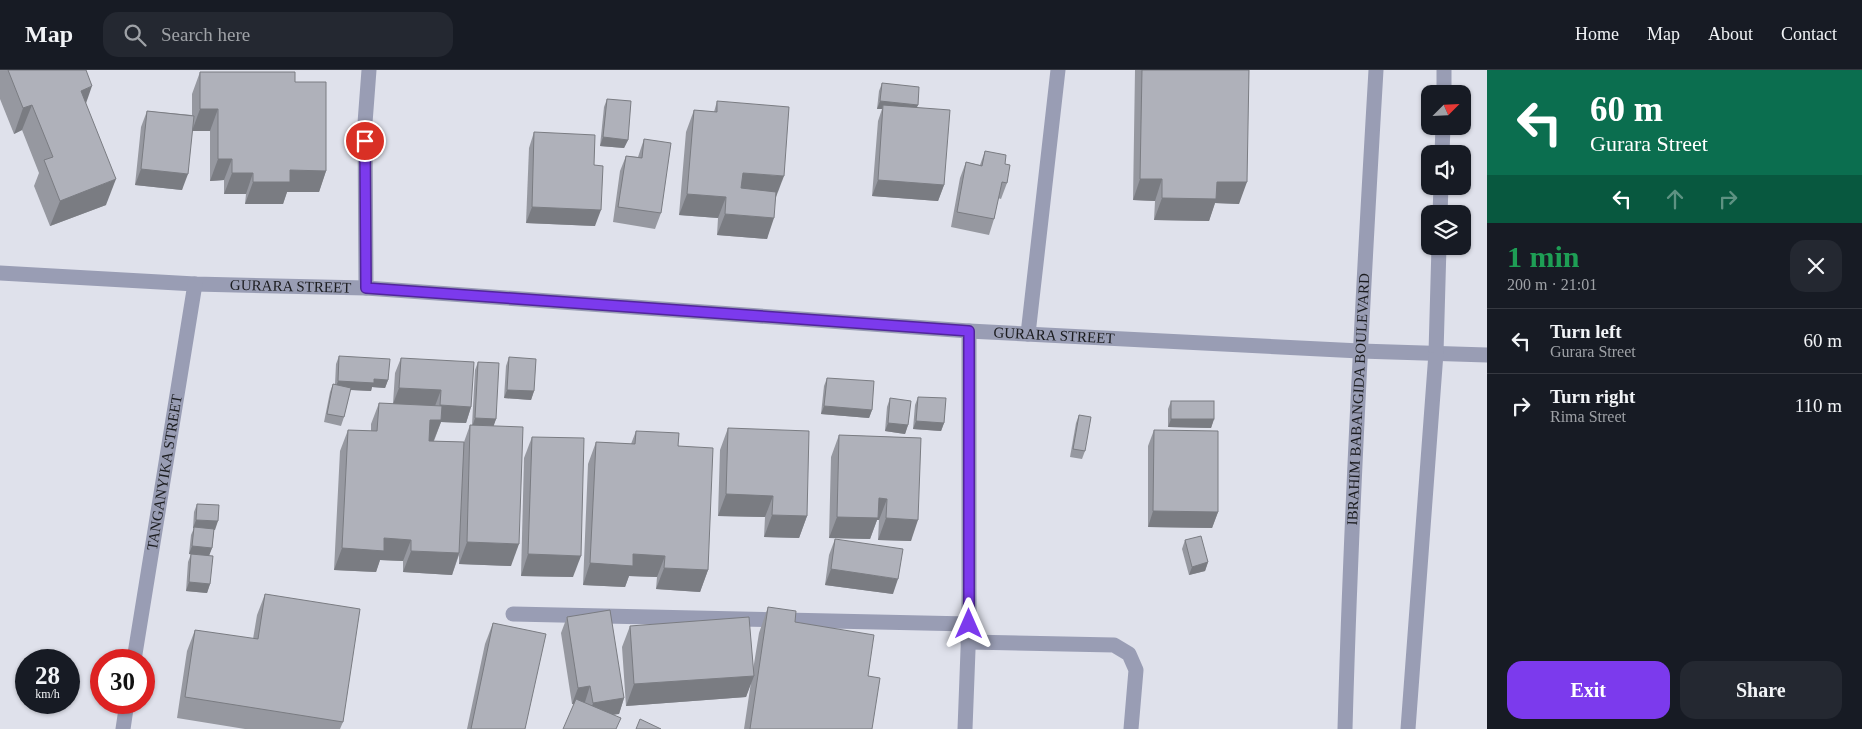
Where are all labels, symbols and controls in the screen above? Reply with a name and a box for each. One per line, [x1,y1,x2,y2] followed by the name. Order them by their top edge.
[103,12,453,57] search box
[25,21,73,47] text: Map
[121,21,149,49] icon: search
[161,24,250,45] text: Search here
[1575,24,1619,44] text: Home
[1647,24,1680,44] text: Map
[1708,24,1753,44] text: About
[1781,24,1837,44] text: Contact
[1421,85,1471,135] north arrow
[1421,85,1471,255] map controls
[1507,90,1572,155] icon: left
[1590,90,1663,129] text: 60 m
[344,120,386,162] pin
[351,127,379,155] icon: arrive
[1590,131,1708,156] text: Gurara Street
[1421,145,1471,195] button: sound
[1608,185,1636,213] icon: left
[1661,185,1689,213] icon: ahead
[1714,185,1742,213] icon: right
[1421,205,1471,255] button: layers
[1507,240,1580,273] text: 1 min
[1790,240,1842,292] button: close
[1344,273,1372,526] street label: IBRAHIM BABANGIDA BOULEVARD
[1507,276,1597,293] text: 200 m · 21:01
[230,277,352,296] street label: GURARA STREET
[1550,321,1622,342] text: Turn left
[993,324,1115,346] street label: GURARA STREET
[1507,327,1535,355] icon: left
[1803,330,1842,351] text: 60 m
[1550,343,1636,360] text: Gurara Street
[1550,386,1635,407] text: Turn right
[1507,392,1535,420] icon: right
[144,393,185,552] street label: TANGANYIKA STREET
[1795,395,1842,416] text: 110 m
[1550,408,1626,425] text: Rima Street
[942,597,994,649] position arrow
[90,649,155,714] speed limit sign: 30
[1507,661,1670,719] button: Exit
[1680,661,1842,719] button: Share
[35,662,60,689] text: 28
[35,687,60,701] text: km/h

